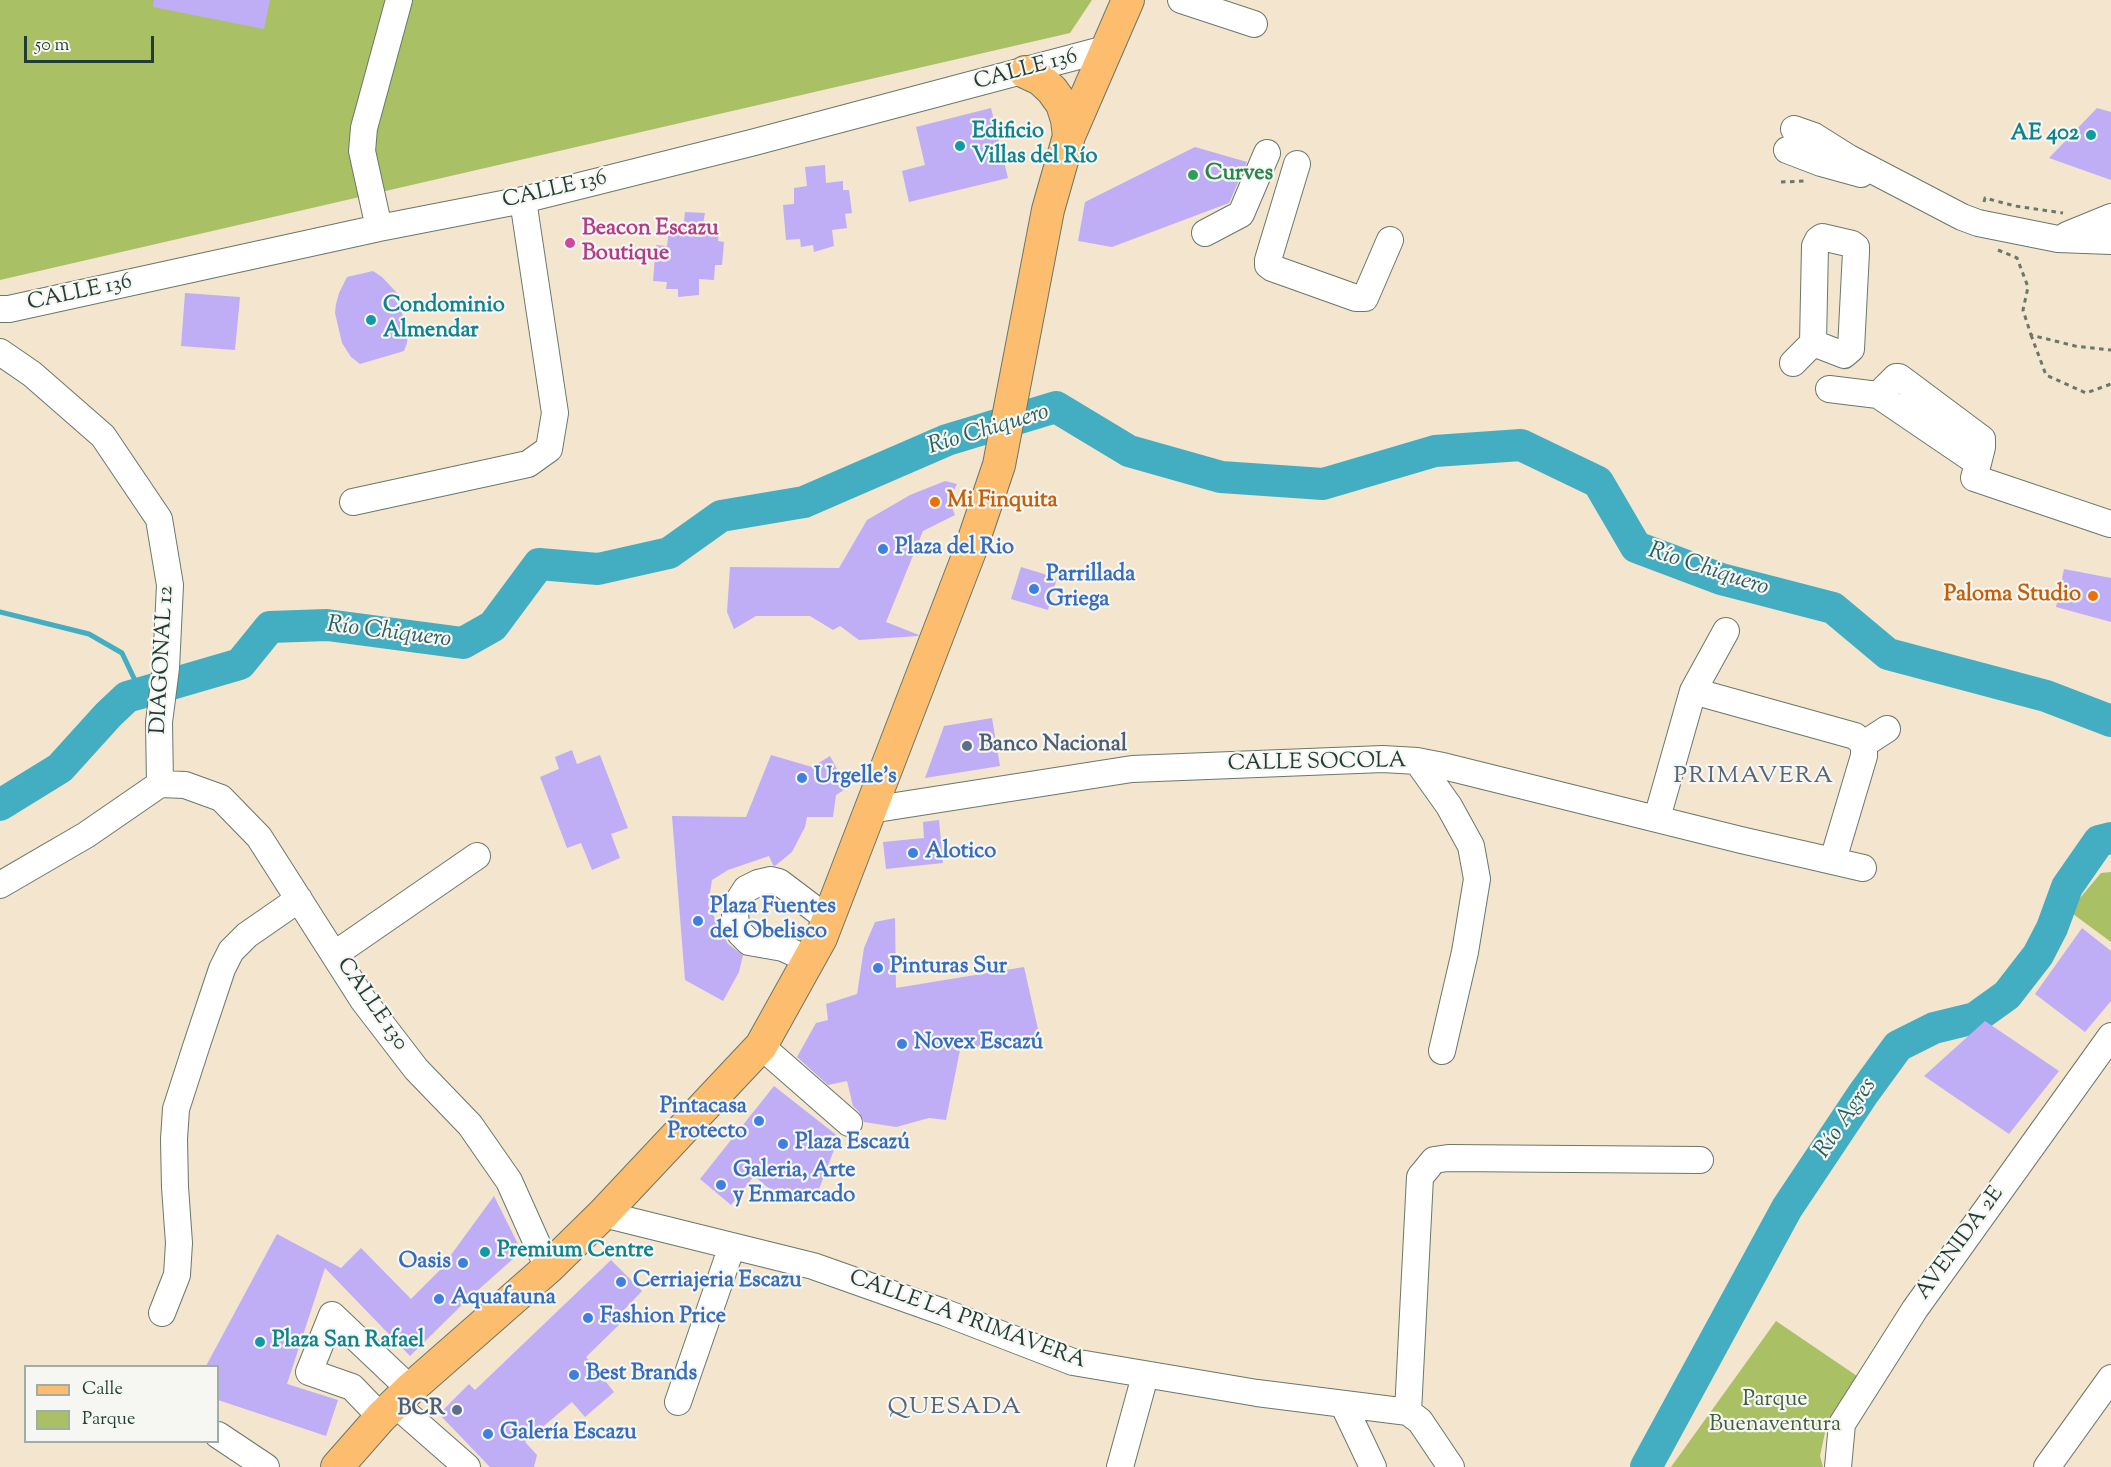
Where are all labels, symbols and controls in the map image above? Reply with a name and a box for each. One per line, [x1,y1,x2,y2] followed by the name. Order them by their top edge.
[27,24,158,62] scale bar
[35,33,69,59] text: 50 m
[971,44,1081,98] street label: CALLE 136
[972,120,1098,172] place label: Edificio Villas del Río
[2011,122,2079,148] place label: AE 402
[2084,128,2098,142] marker: AE 402
[953,139,967,153] marker: Edificio Villas del Río
[1205,162,1273,188] place label: Curves
[500,166,610,216] street label: CALLE 136
[1186,168,1200,182] marker: Curves
[582,217,719,268] place label: Beacon Escazu Boutique
[563,236,577,250] marker: Beacon Escazu Boutique
[25,270,135,318] street label: CALLE 136
[383,294,505,346] place label: Condominio Almendar
[364,313,378,327] marker: Condominio Almendar
[925,399,1053,463] water label: Río Chiquero
[947,489,1058,515] place label: Mi Finquita
[928,495,942,509] marker: Mi Finquita
[895,536,1014,562] place label: Plaza del Rio
[1644,538,1772,604] water label: Río Chiquero
[876,542,890,556] marker: Plaza del Rio
[1046,563,1135,614] place label: Parrillada Griega
[1027,582,1041,596] marker: Parrillada Griega
[1944,583,2081,609] place label: Paloma Studio
[147,585,181,735] street label: DIAGONAL 12
[2086,589,2100,603] marker: Paloma Studio
[325,612,453,656] water label: Río Chiquero
[979,733,1127,759] place label: Banco Nacional
[960,739,974,753] marker: Banco Nacional
[1227,749,1407,779] street label: CALLE SOCOLA
[1674,764,1834,792] district label: PRIMAVERA
[814,765,897,791] place label: Urgelle's
[795,771,809,785] marker: Urgelle's
[925,840,996,866] place label: Alotico
[906,846,920,860] marker: Alotico
[710,895,836,946] place label: Plaza Fuentes del Obelisco
[691,914,705,928] marker: Plaza Fuentes del Obelisco
[330,954,412,1056] street label: CALLE 130
[890,955,1007,981] place label: Pinturas Sur
[871,961,885,975] marker: Pinturas Sur
[914,1031,1043,1057] place label: Novex Escazú
[895,1037,909,1051] marker: Novex Escazú
[1810,1073,1884,1165] water label: Río Agres
[660,1095,747,1146] place label: Pintacasa Protecto
[752,1114,766,1128] marker: Pintacasa Protecto
[795,1131,910,1157] place label: Plaza Escazú
[776,1137,790,1151] marker: Plaza Escazú
[733,1159,856,1210] place label: Galeria, Arte y Enmarcado
[714,1178,728,1192] marker: Galeria, Arte y Enmarcado
[1911,1182,2011,1306] street label: AVENIDA 2E
[497,1239,654,1265] place label: Premium Centre
[478,1245,492,1259] marker: Premium Centre
[399,1250,451,1276] place label: Oasis
[456,1256,470,1270] marker: Oasis
[845,1266,1089,1376] street label: CALLE LA PRIMAVERA
[633,1269,802,1295] place label: Cerriajeria Escazu
[614,1275,628,1289] marker: Cerriajeria Escazu
[451,1286,556,1312] place label: Aquafauna
[432,1292,446,1306] marker: Aquafauna
[600,1305,726,1331] place label: Fashion Price
[581,1311,595,1325] marker: Fashion Price
[272,1329,424,1355] place label: Plaza San Rafael
[253,1335,267,1349] marker: Plaza San Rafael
[586,1362,697,1388] place label: Best Brands
[24,1365,219,1443] legend
[567,1368,581,1382] marker: Best Brands
[82,1377,123,1403] text: Calle
[1709,1388,1841,1440] park label: Parque Buenaventura
[887,1395,1023,1423] district label: QUESADA
[398,1397,445,1423] place label: BCR
[450,1403,464,1417] marker: BCR
[82,1407,135,1433] text: Parque
[500,1421,637,1447] place label: Galería Escazu
[481,1427,495,1441] marker: Galería Escazu

